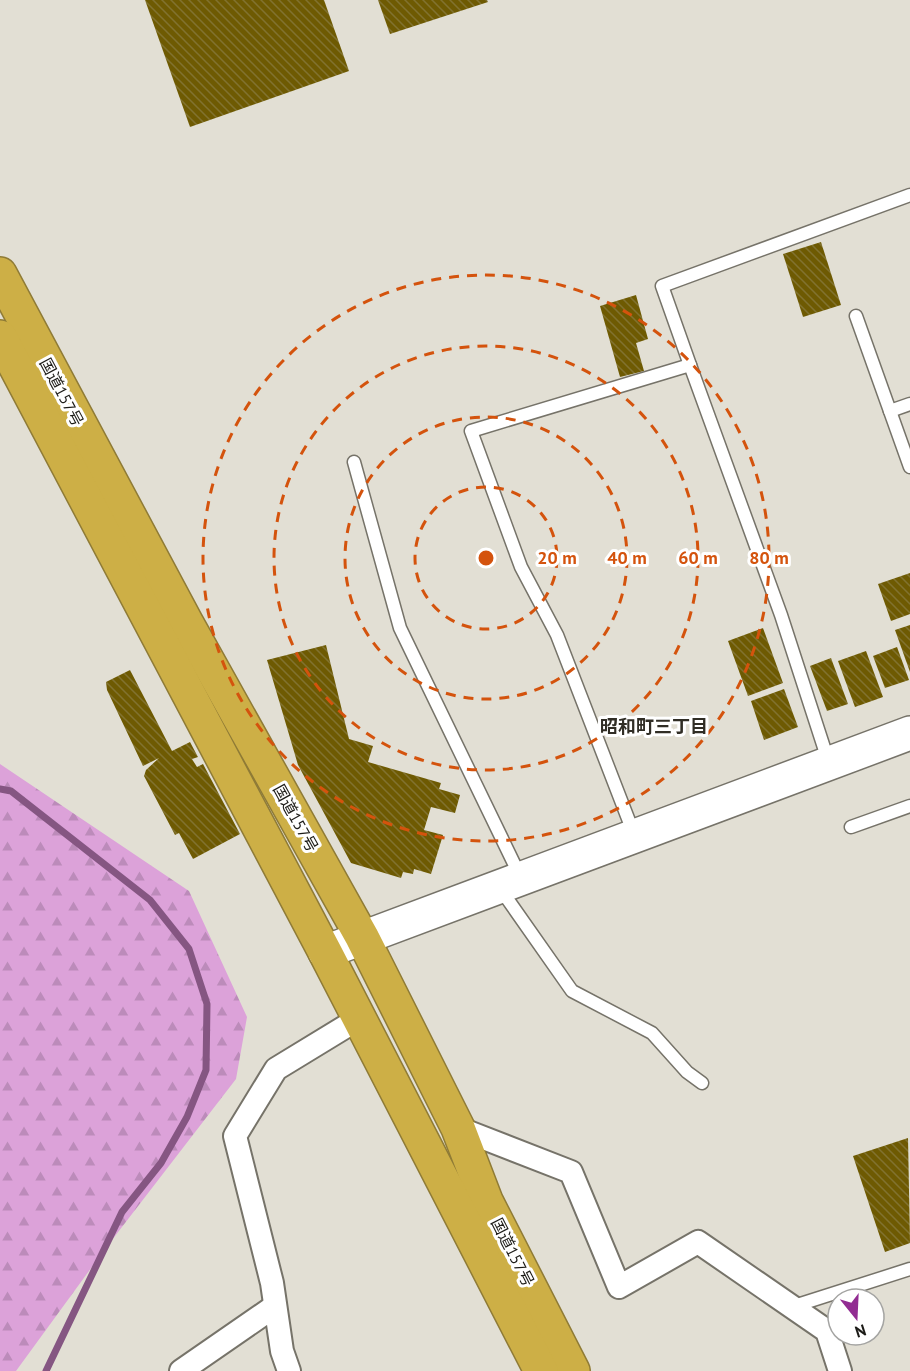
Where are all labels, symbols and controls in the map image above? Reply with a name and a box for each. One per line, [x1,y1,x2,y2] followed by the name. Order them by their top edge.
[36,355,88,429] street label: 国道157号
[537,546,577,569] text: 20 m
[607,546,647,569] text: 40 m
[678,546,718,569] text: 60 m
[749,546,789,569] text: 80 m
[476,548,496,568] centre of rings
[600,715,708,738] district label: 昭和町三丁目
[269,781,323,855] street label: 国道157号
[487,1214,539,1290] street label: 国道157号
[826,1287,886,1347] north arrow
[853,1320,869,1342] text: N

